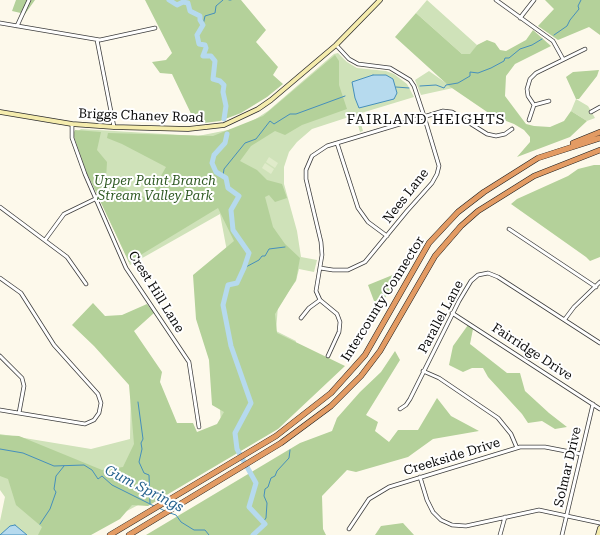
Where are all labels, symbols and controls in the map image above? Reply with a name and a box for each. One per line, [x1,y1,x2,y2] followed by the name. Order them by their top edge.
[78,106,204,126] street label: Briggs Chaney Road
[346,112,506,128] district label: FAIRLAND HEIGHTS
[380,166,432,226] street label: Nees Lane
[94,173,216,204] park label: Upper Paint Branch Stream Valley Park
[338,234,428,364] street label: Intercounty Connector
[125,248,187,336] street label: Crest Hill Lane
[415,278,467,356] street label: Parallel Lane
[489,320,575,384] street label: Fairridge Drive
[551,425,585,509] street label: Solmar Drive
[402,435,502,479] street label: Creekside Drive
[102,462,186,516] water label: Gum Springs

